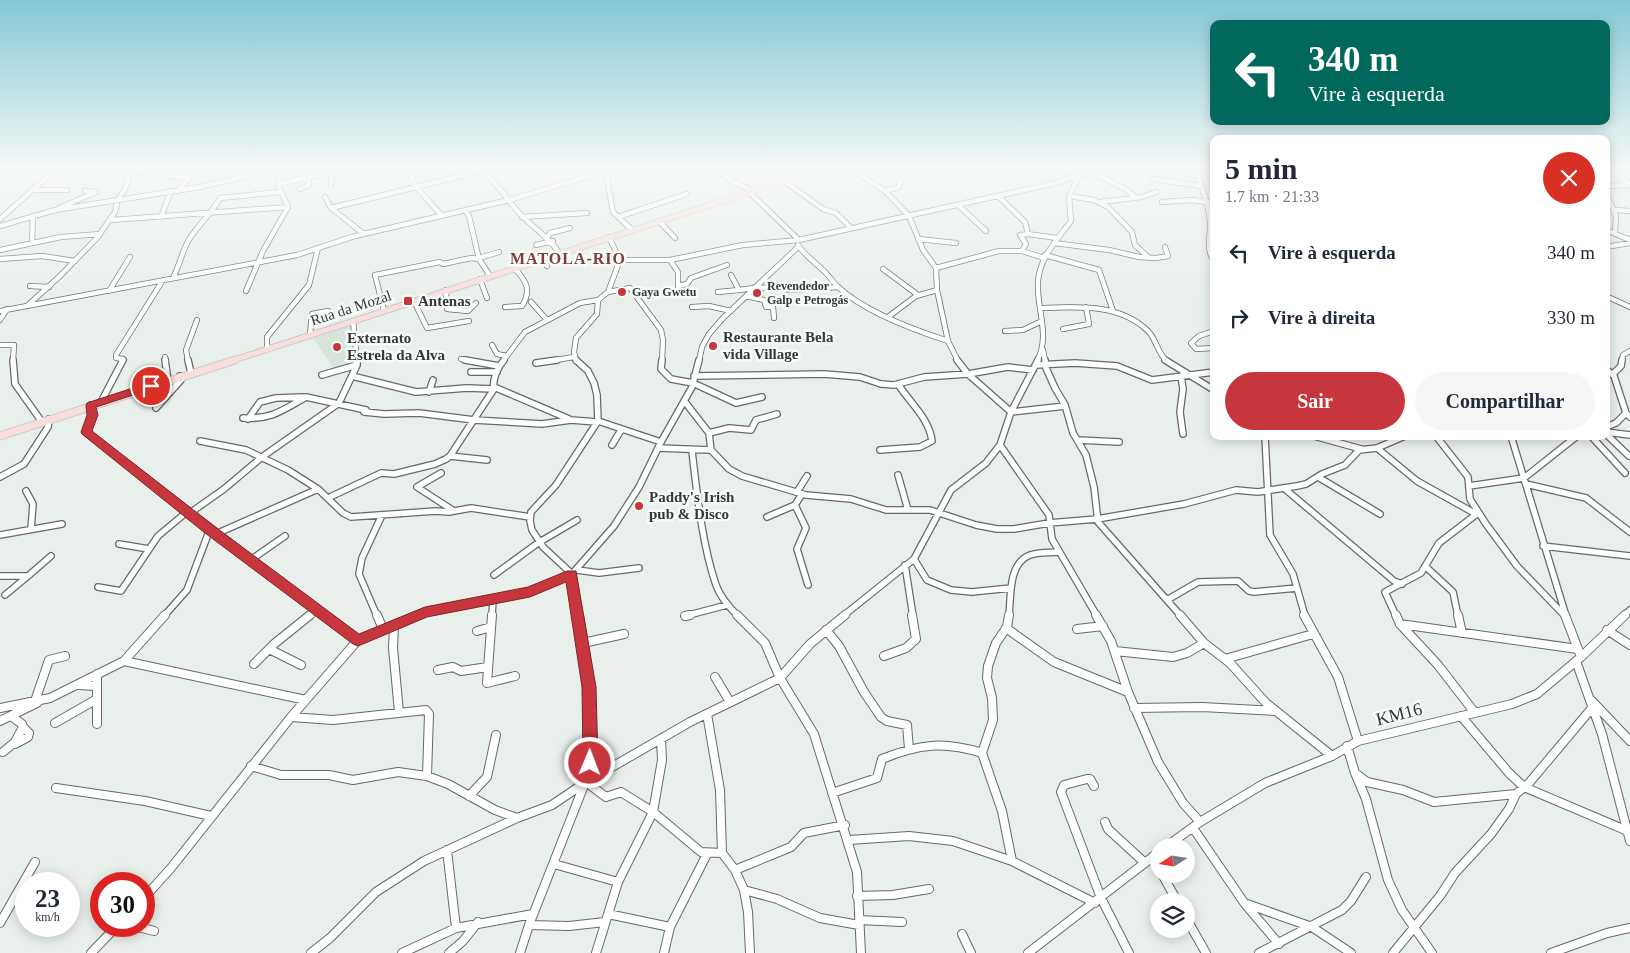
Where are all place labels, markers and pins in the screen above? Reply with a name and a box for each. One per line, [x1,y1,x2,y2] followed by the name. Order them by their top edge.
[767,279,848,307] place label: Revendedor Galp e Petrogás
[632,285,697,299] place label: Gaya Gwetu
[616,286,628,298] marker: Gaya Gwetu
[751,287,763,299] marker: Revendedor Galp e Petrogás
[418,293,471,309] place label: Antenas
[402,295,414,307] marker: Antenas
[723,329,834,362] place label: Restaurante Bela vida Village
[347,330,446,363] place label: Externato Estrela da Alva
[707,340,719,352] marker: Restaurante Bela vida Village
[331,341,343,353] marker: Externato Estrela da Alva
[130,365,172,407] pin
[649,489,735,522] place label: Paddy's Irish pub & Disco
[633,500,645,512] marker: Paddy's Irish pub & Disco

